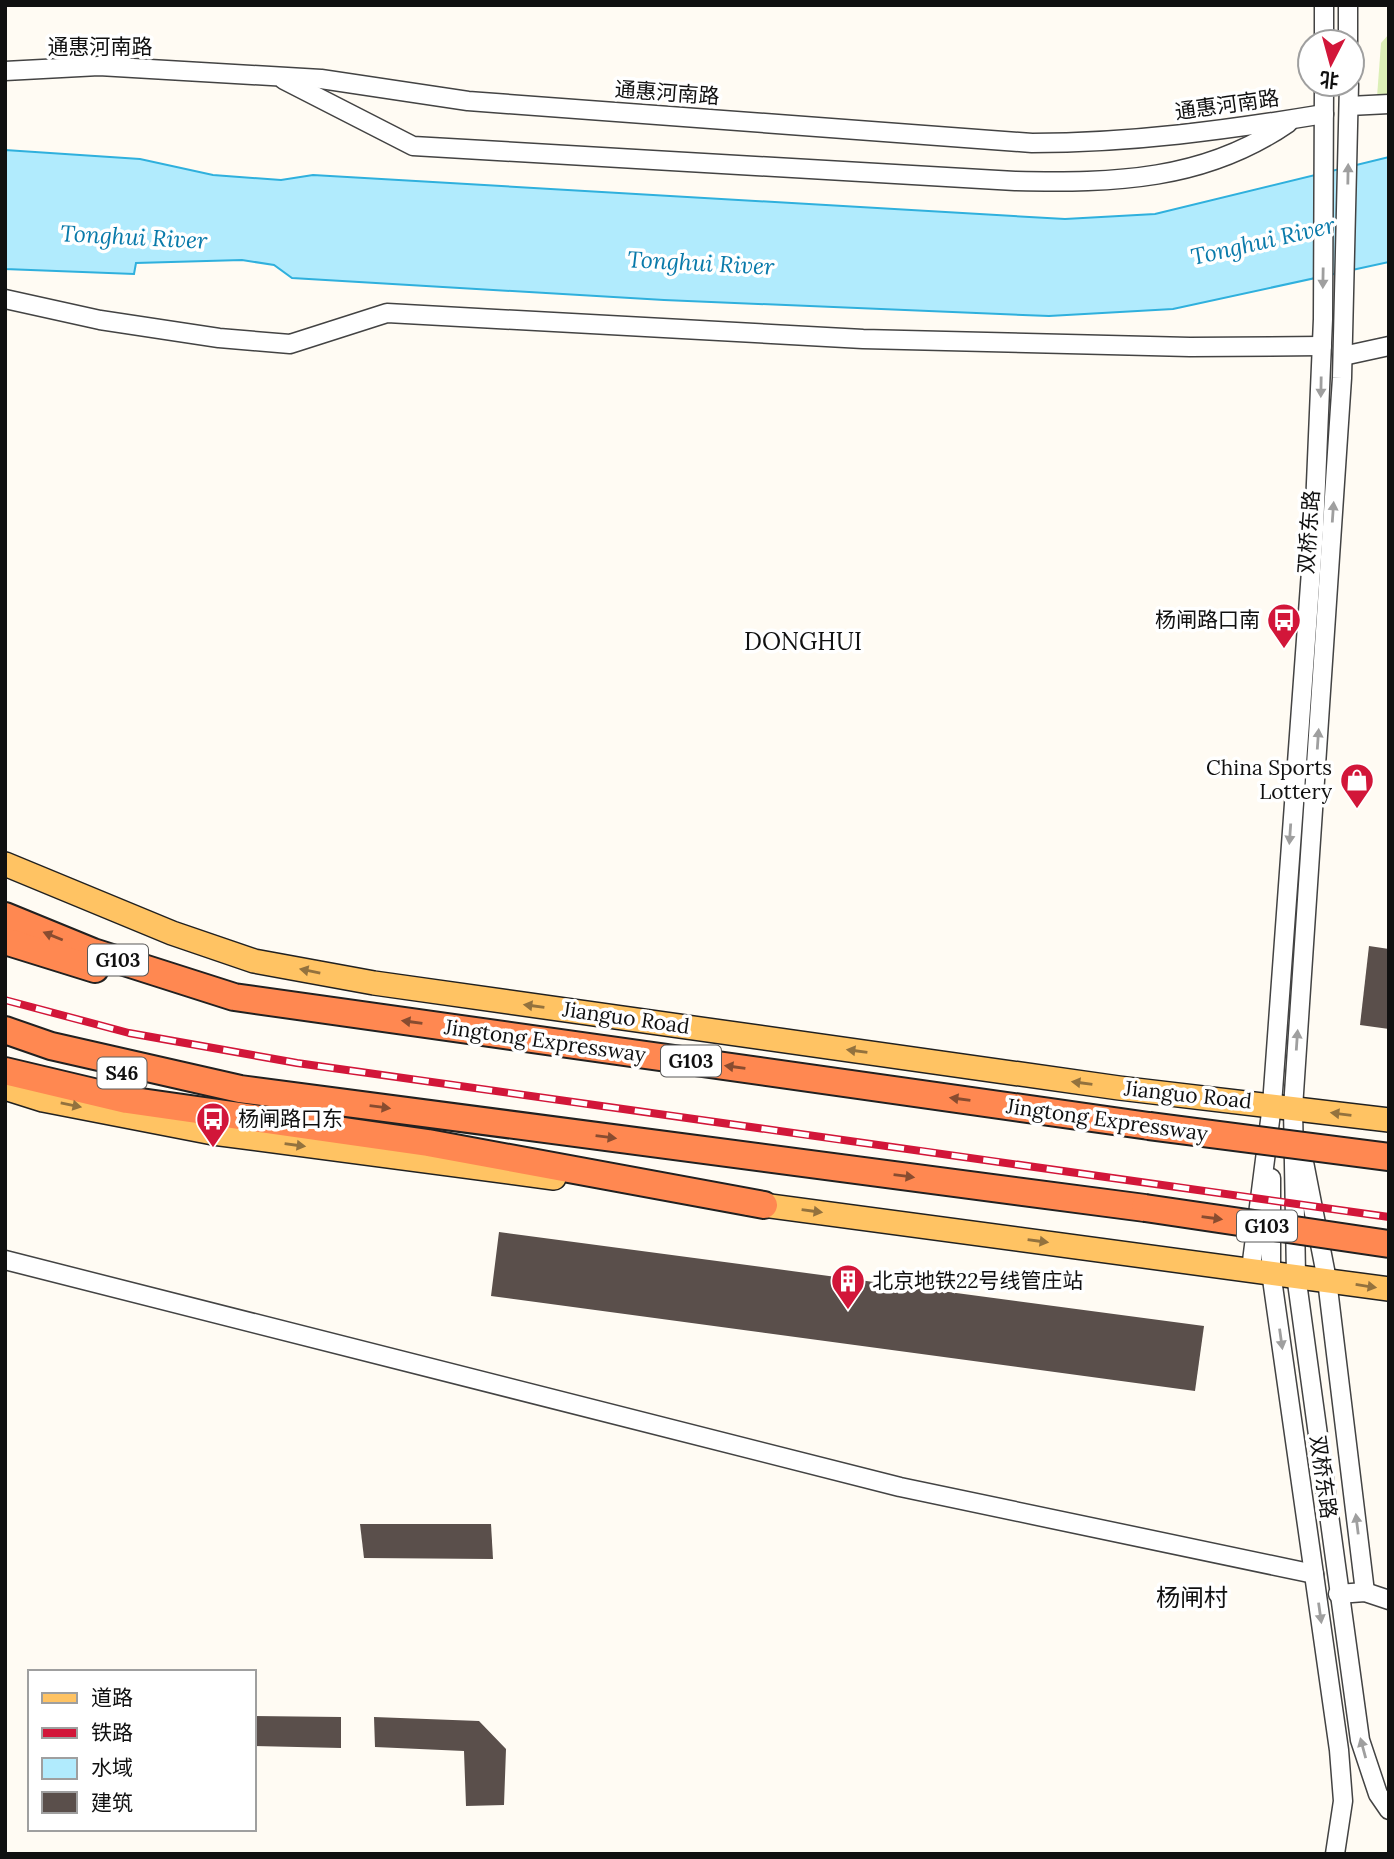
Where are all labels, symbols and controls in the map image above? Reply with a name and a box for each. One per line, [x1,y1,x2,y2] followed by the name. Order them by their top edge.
[1296,28,1366,98] north arrow
[48,33,153,60] street label: 通惠河南路
[1319,67,1340,93] text: 北
[614,75,720,110] street label: 通惠河南路
[1173,84,1281,125] street label: 通惠河南路
[1342,163,1353,185] one-way arrow
[1188,210,1338,271] water label: Tonghui River
[60,218,209,255] water label: Tonghui River
[627,244,776,281] water label: Tonghui River
[1317,268,1329,290] one-way arrow
[1315,376,1326,398] one-way arrow
[1292,489,1325,575] street label: 双桥东路
[1328,501,1339,523] one-way arrow
[1265,601,1303,650] bus stop icon: 杨闸路口南
[1155,606,1260,633] place label: 杨闸路口南
[744,626,862,657] district label: DONGHUI
[1313,728,1324,750] one-way arrow
[1206,754,1332,805] place label: China Sports Lottery
[1338,761,1376,810] shop icon: China Sports Lottery
[1285,823,1296,845] one-way arrow
[42,930,63,941] one-way arrow
[88,944,148,976] road number: G103
[299,965,321,976] one-way arrow
[560,995,691,1040] street label: Jianguo Road
[523,1000,545,1011] one-way arrow
[442,1013,648,1068] street label: Jingtong Expressway
[401,1016,423,1027] one-way arrow
[1292,1029,1303,1051] one-way arrow
[846,1045,868,1056] one-way arrow
[661,1046,721,1077] road number: G103
[97,1058,146,1088] road number: S46
[723,1062,745,1073] one-way arrow
[1122,1074,1253,1115] street label: Jianguo Road
[1071,1077,1093,1088] one-way arrow
[1004,1092,1210,1147] street label: Jingtong Expressway
[949,1093,971,1104] one-way arrow
[60,1100,82,1111] one-way arrow
[194,1100,232,1149] bus stop icon: 杨闸路口东
[369,1102,391,1113] one-way arrow
[238,1105,343,1132] place label: 杨闸路口东
[1330,1108,1352,1119] one-way arrow
[595,1132,617,1143] one-way arrow
[284,1139,306,1150] one-way arrow
[893,1171,915,1182] one-way arrow
[802,1206,824,1217] one-way arrow
[1237,1210,1297,1242] road number: G103
[1202,1213,1224,1224] one-way arrow
[1027,1236,1049,1247] one-way arrow
[829,1262,867,1311] building icon: 北京地铁22号线管庄站
[872,1267,1084,1294] place label: 北京地铁22号线管庄站
[1356,1281,1378,1292] one-way arrow
[1276,1328,1287,1350] one-way arrow
[1304,1433,1343,1520] street label: 双桥东路
[1351,1513,1362,1535] one-way arrow
[1156,1582,1228,1613] district label: 杨闸村
[1314,1602,1325,1624] one-way arrow
[28,1670,256,1831] legend
[91,1684,133,1711] text: 道路
[91,1719,133,1746] text: 铁路
[1357,1737,1367,1758] one-way arrow
[91,1754,133,1781] text: 水域
[91,1789,133,1816] text: 建筑

